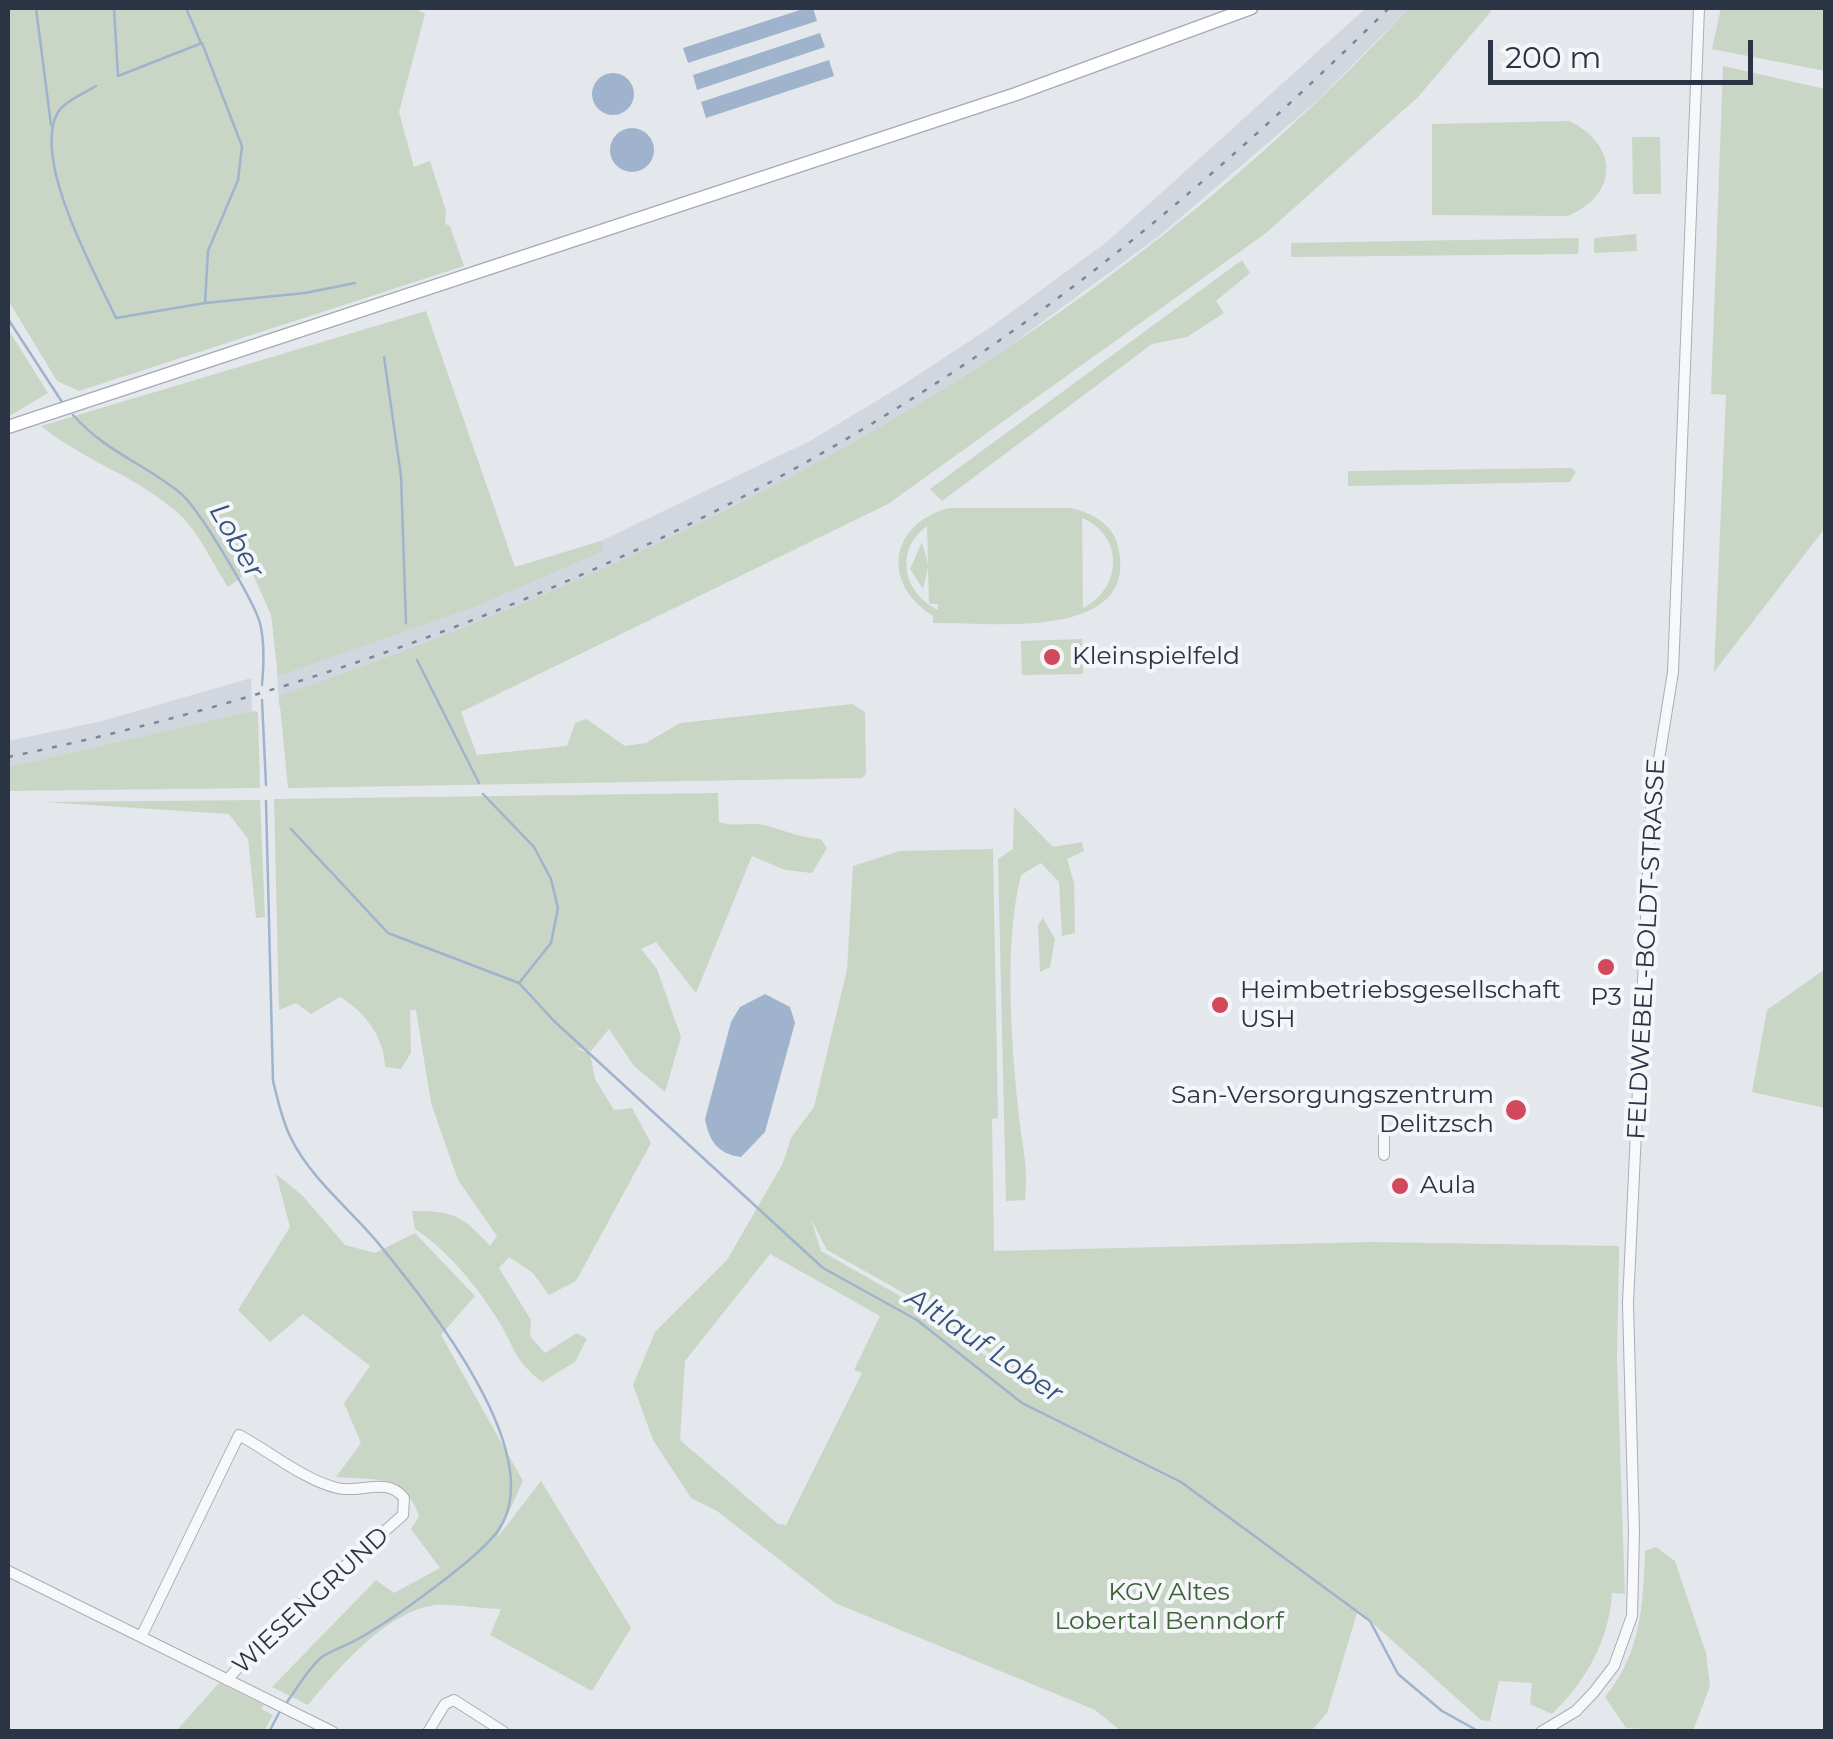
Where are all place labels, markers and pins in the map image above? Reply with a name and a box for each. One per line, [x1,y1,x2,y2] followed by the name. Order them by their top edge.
[1072,642,1240,672] place label: Kleinspielfeld
[1041,646,1063,668] marker: Kleinspielfeld
[1595,956,1617,978] marker: P3
[1240,976,1561,1035] place label: Heimbetriebsgesellschaft USH
[1590,983,1622,1013] place label: P3
[1209,994,1231,1016] marker: Heimbetriebsgesellschaft USH
[1171,1081,1494,1140] place label: San-Versorgungszentrum Delitzsch
[1503,1097,1529,1123] marker: San-Versorgungszentrum Delitzsch
[1420,1171,1476,1201] place label: Aula
[1389,1175,1411,1197] marker: Aula

